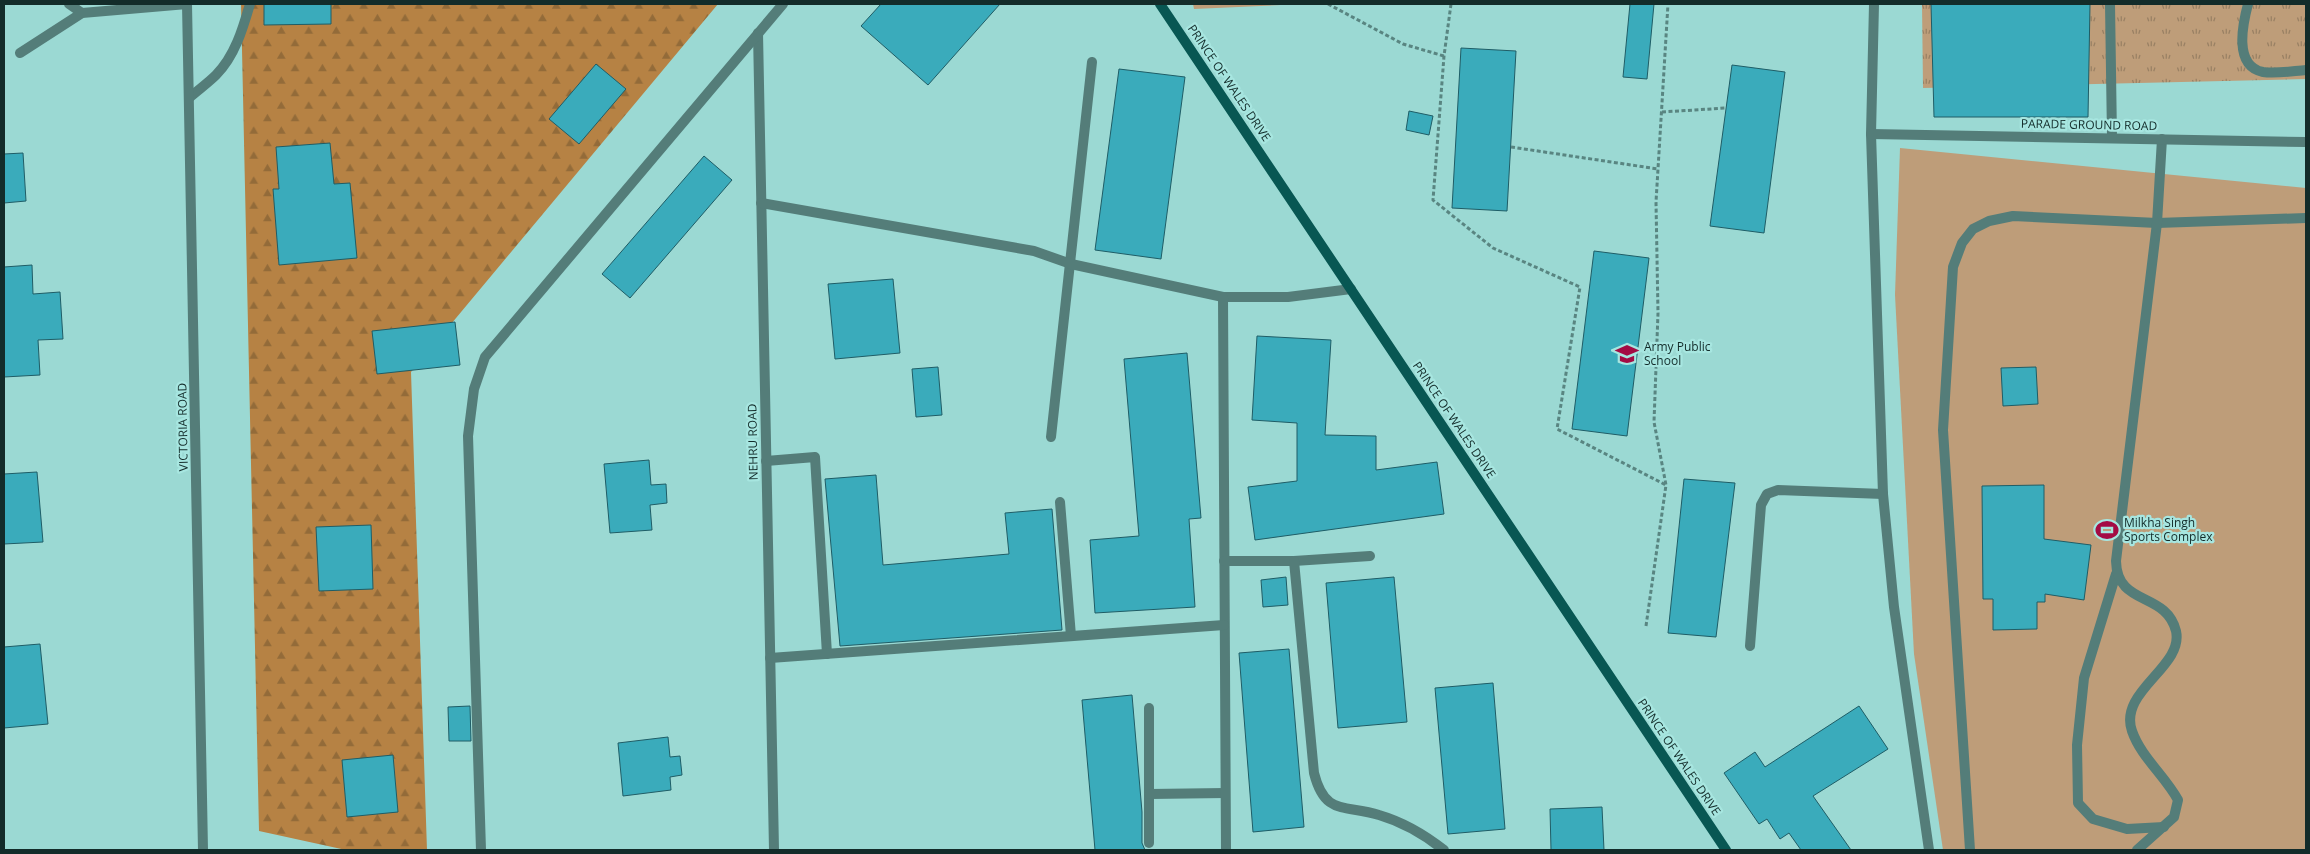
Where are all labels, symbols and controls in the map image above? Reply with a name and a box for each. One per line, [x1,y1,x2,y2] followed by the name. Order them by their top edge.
[1184,21,1275,145] street label: PRINCE OF WALES DRIVE
[2021,115,2157,134] street label: PARADE GROUND ROAD
[1644,338,1711,369] place label: Army Public School
[1614,341,1640,367] school or university icon: Army Public School
[1409,358,1500,482] street label: PRINCE OF WALES DRIVE
[173,383,192,471] street label: VICTORIA ROAD
[743,403,762,481] street label: NEHRU ROAD
[2124,514,2213,545] place label: Milkha Singh Sports Complex
[2094,517,2120,543] sports icon: Milkha Singh Sports Complex
[1634,695,1725,819] street label: PRINCE OF WALES DRIVE

